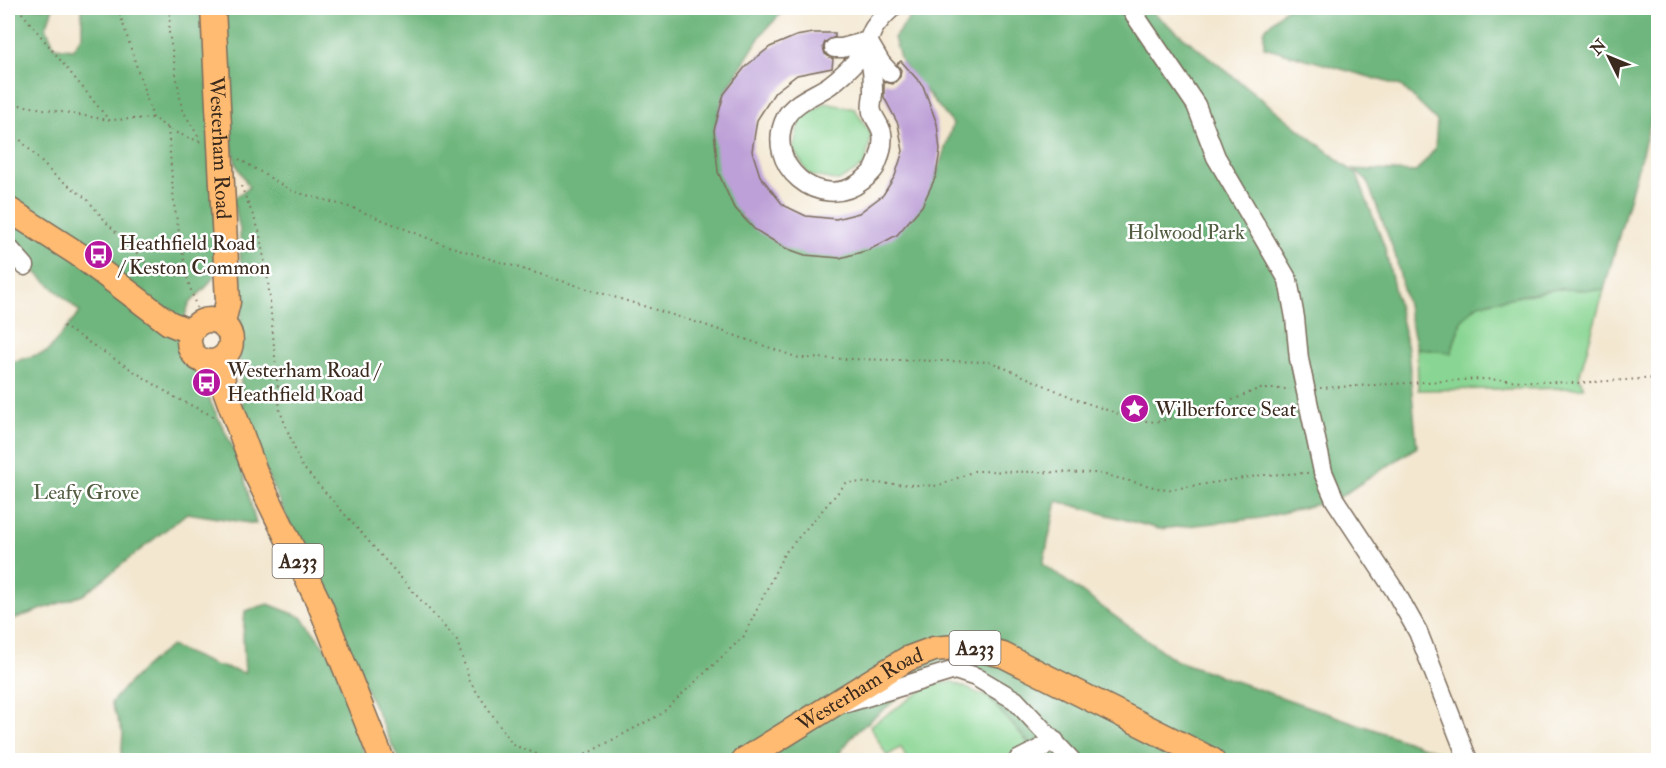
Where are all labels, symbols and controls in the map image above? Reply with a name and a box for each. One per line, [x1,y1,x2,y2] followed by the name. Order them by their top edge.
[1579,27,1639,87] north arrow
[1586,35,1611,60] text: N
[203,75,237,221] street label: Westerham Road
[1127,219,1245,246] park label: Holwood Park
[117,230,270,281] place label: Heathfield Road / Keston Common
[82,239,114,271] bus stop icon: Heathfield Road / Keston Common
[226,357,382,408] place label: Westerham Road / Heathfield Road
[190,366,222,398] bus stop icon: Westerham Road / Heathfield Road
[1118,393,1150,425] place icon: Wilberforce Seat
[1154,396,1296,423] place label: Wilberforce Seat
[33,479,139,506] park label: Leafy Grove
[272,544,324,578] road number: A233
[950,631,1000,665] road number: A233
[791,641,927,738] street label: Westerham Road

